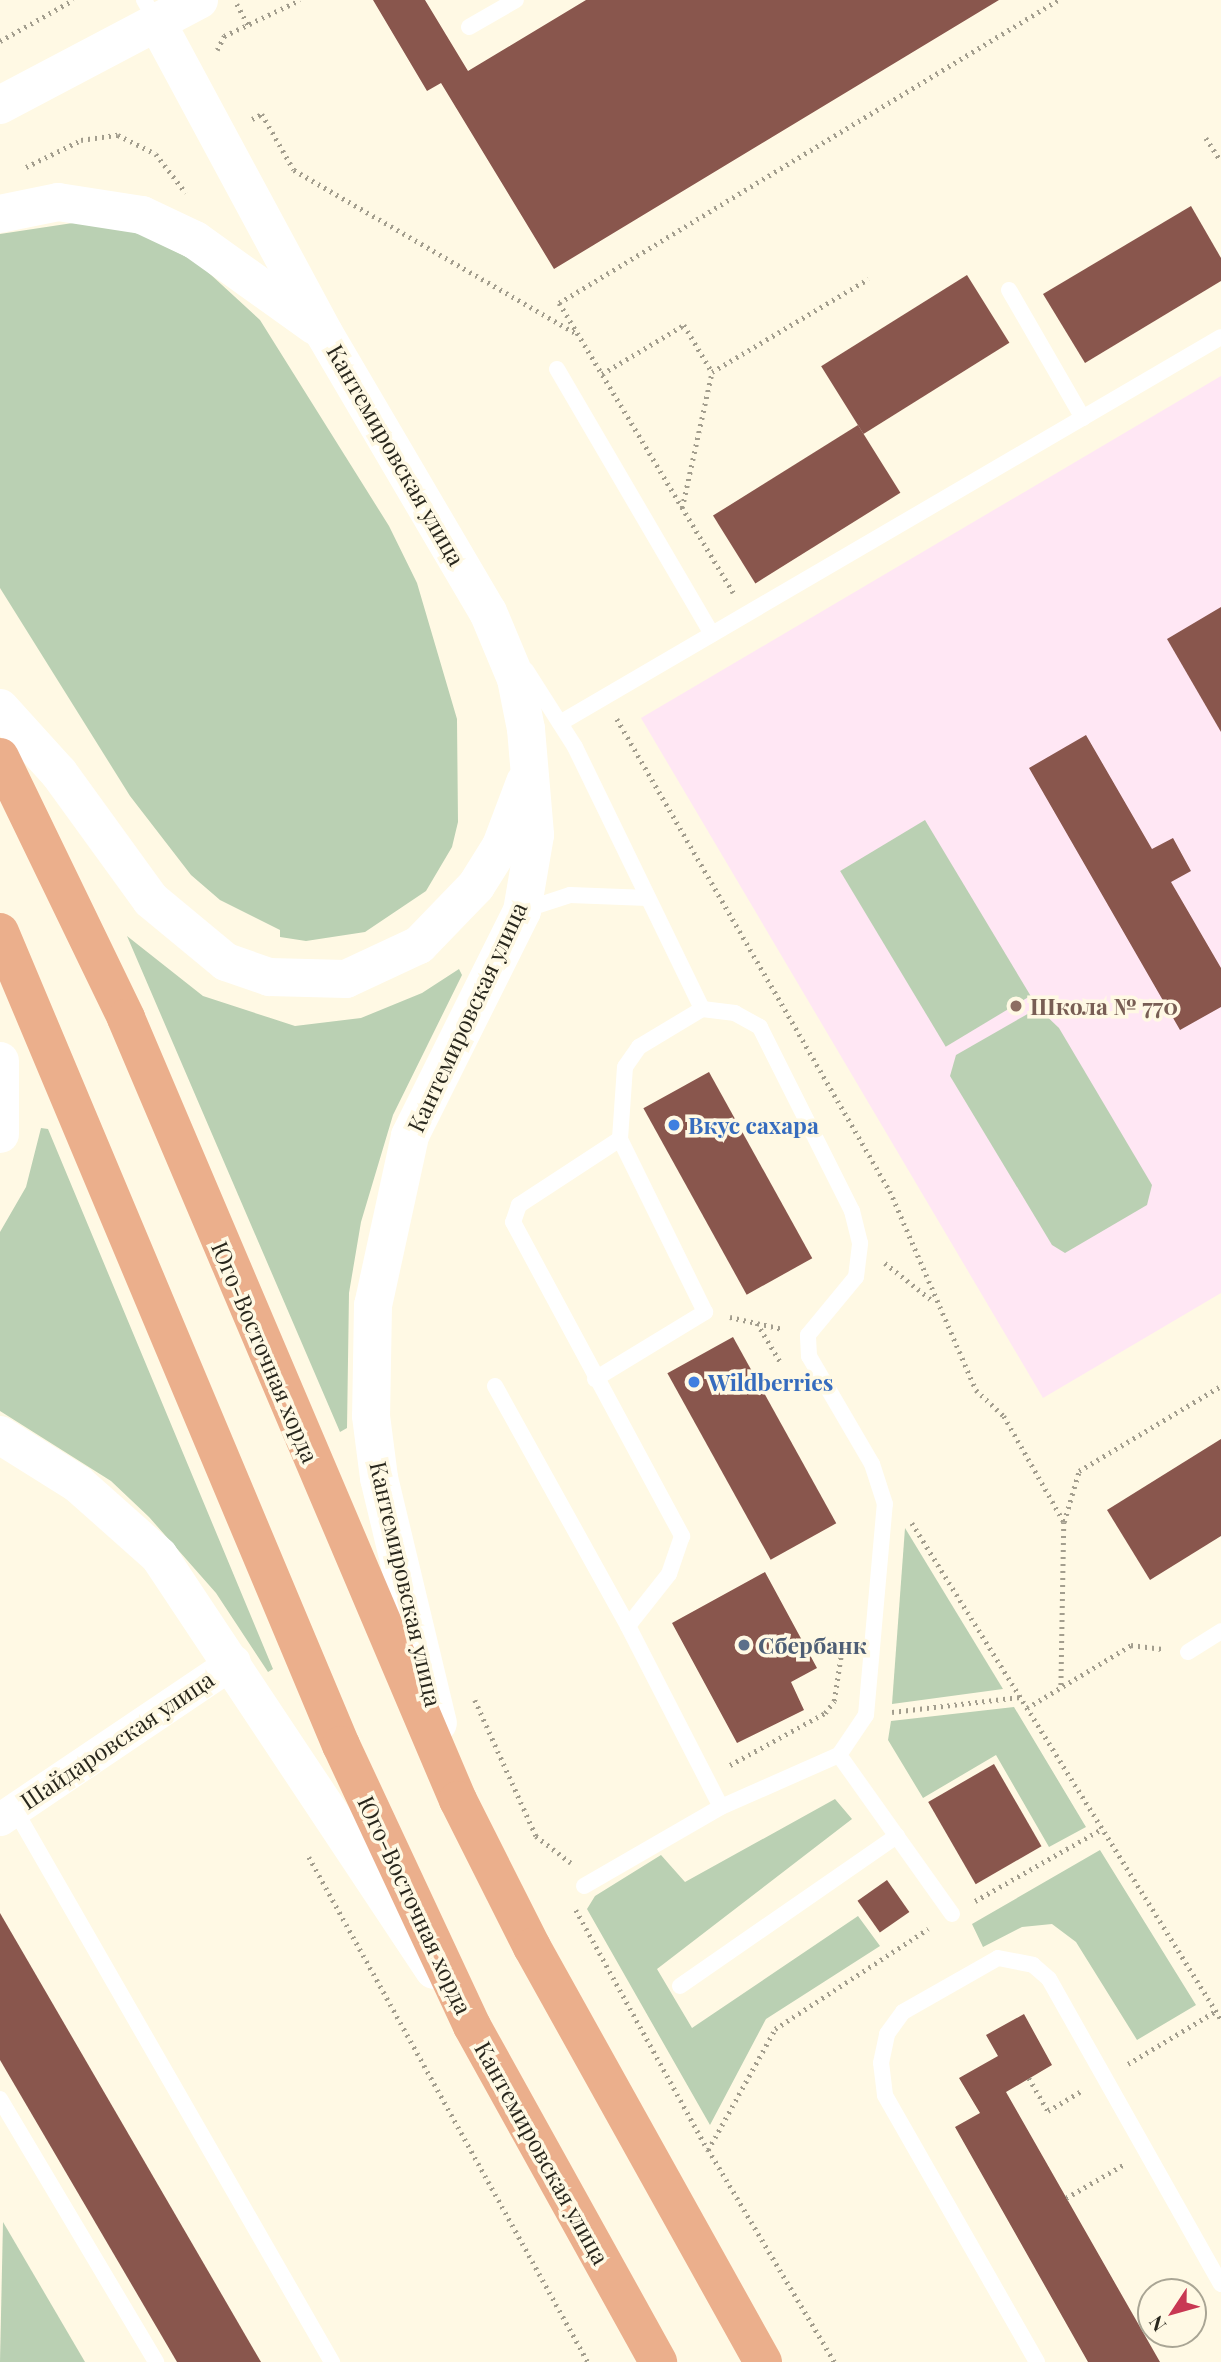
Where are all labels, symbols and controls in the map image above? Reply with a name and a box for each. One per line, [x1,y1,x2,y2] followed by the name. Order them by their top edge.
[321,340,471,570] street label: Кантемировская улица
[402,898,532,1136] street label: Кантемировская улица
[1030,992,1178,1020] place label: Школа № 770
[1008,998,1024,1014] marker: Школа № 770
[688,1111,819,1139] place label: Вкус сахара
[666,1117,682,1133] marker: Вкус сахара
[206,1237,324,1467] street label: Юго-Восточная хорда
[708,1368,833,1396] place label: Wildberries
[686,1374,702,1390] marker: Wildberries
[364,1459,448,1709] street label: Кантемировская улица
[758,1631,867,1659] place label: Сбербанк
[736,1637,752,1653] marker: Сбербанк
[15,1665,219,1815] street label: Шайдаровская улица
[352,1791,478,2019] street label: Юго-Восточная хорда
[469,2037,615,2269] street label: Кантемировская улица
[1137,2278,1207,2348] north arrow
[1142,2311,1171,2337] text: N

